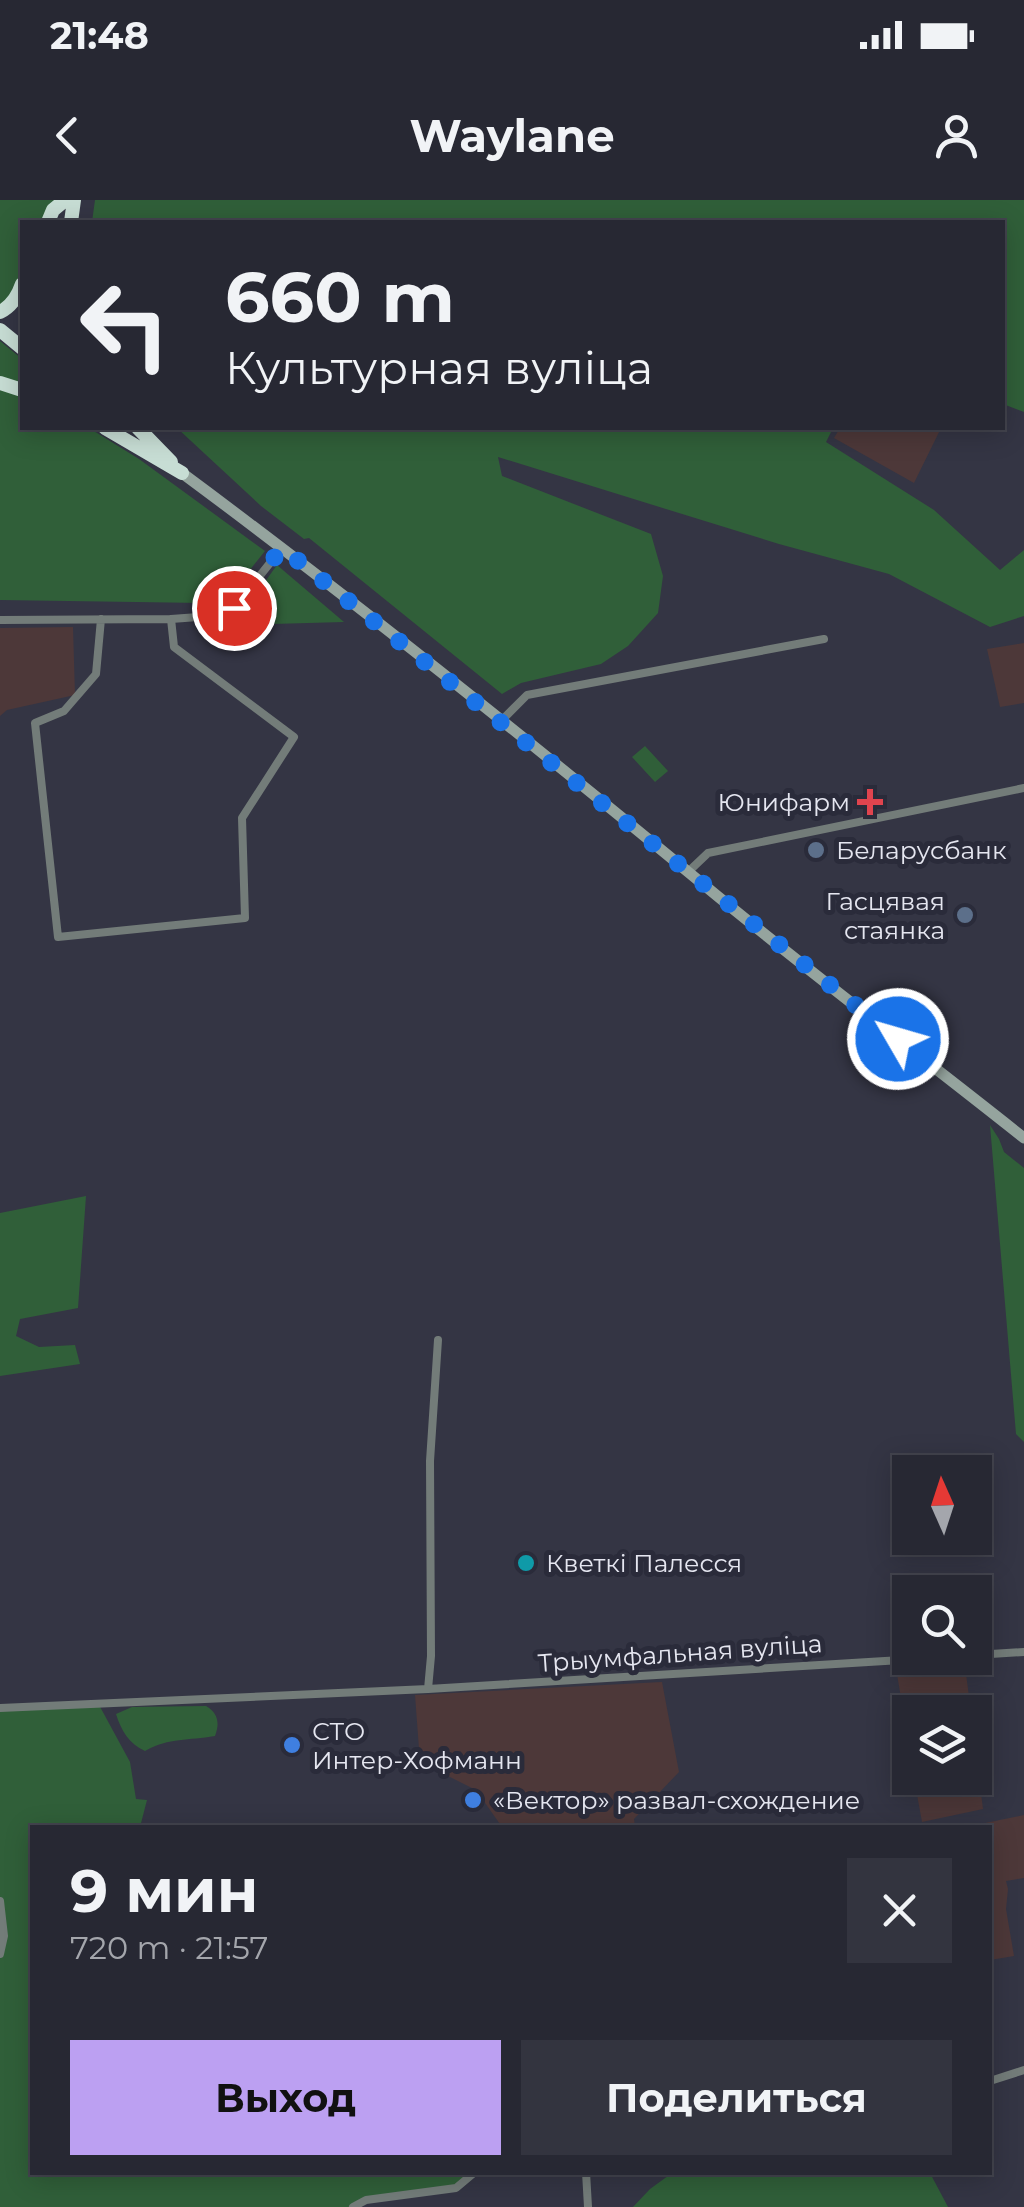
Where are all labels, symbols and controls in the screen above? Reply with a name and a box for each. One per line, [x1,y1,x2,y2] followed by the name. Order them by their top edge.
[50,12,149,59] text: 21:48
[40,108,95,163] icon: back
[409,108,615,163] text: Waylane
[929,108,984,163] icon: person
[225,254,455,340] text: 660 m
[60,260,190,390] icon: left
[225,340,653,395] text: Культурная вуліца
[192,566,277,651] pin
[207,581,262,636] icon: arrive
[718,787,850,817] place label: Юнифарм
[859,791,881,813] marker: Юнифарм
[836,835,1007,865] place label: Беларусбанк
[805,839,827,861] marker: Беларусбанк
[826,886,945,945] place label: Гасцявая стаянка
[954,904,976,926] marker: Гасцявая стаянка
[846,987,950,1091] position arrow
[892,1455,992,1555] north arrow
[892,1455,992,1795] map controls
[546,1548,742,1578] place label: Кветкі Палесся
[515,1552,537,1574] marker: Кветкі Палесся
[892,1575,992,1675] button: search
[537,1628,823,1678] street label: Трыумфальная вуліца
[892,1695,992,1795] button: layers
[312,1716,522,1775] place label: СТО Интер-Хофманн
[281,1734,303,1756] marker: СТО Интер-Хофманн
[493,1785,860,1815] place label: «Вектор» развал-схождение
[462,1789,484,1811] marker: «Вектор» развал-схождение
[70,1854,258,1927] text: 9 мин
[847,1858,952,1963] button: close
[70,1928,268,1967] text: 720 m · 21:57
[70,2040,501,2155] button: Выход
[521,2040,952,2155] button: Поделиться

